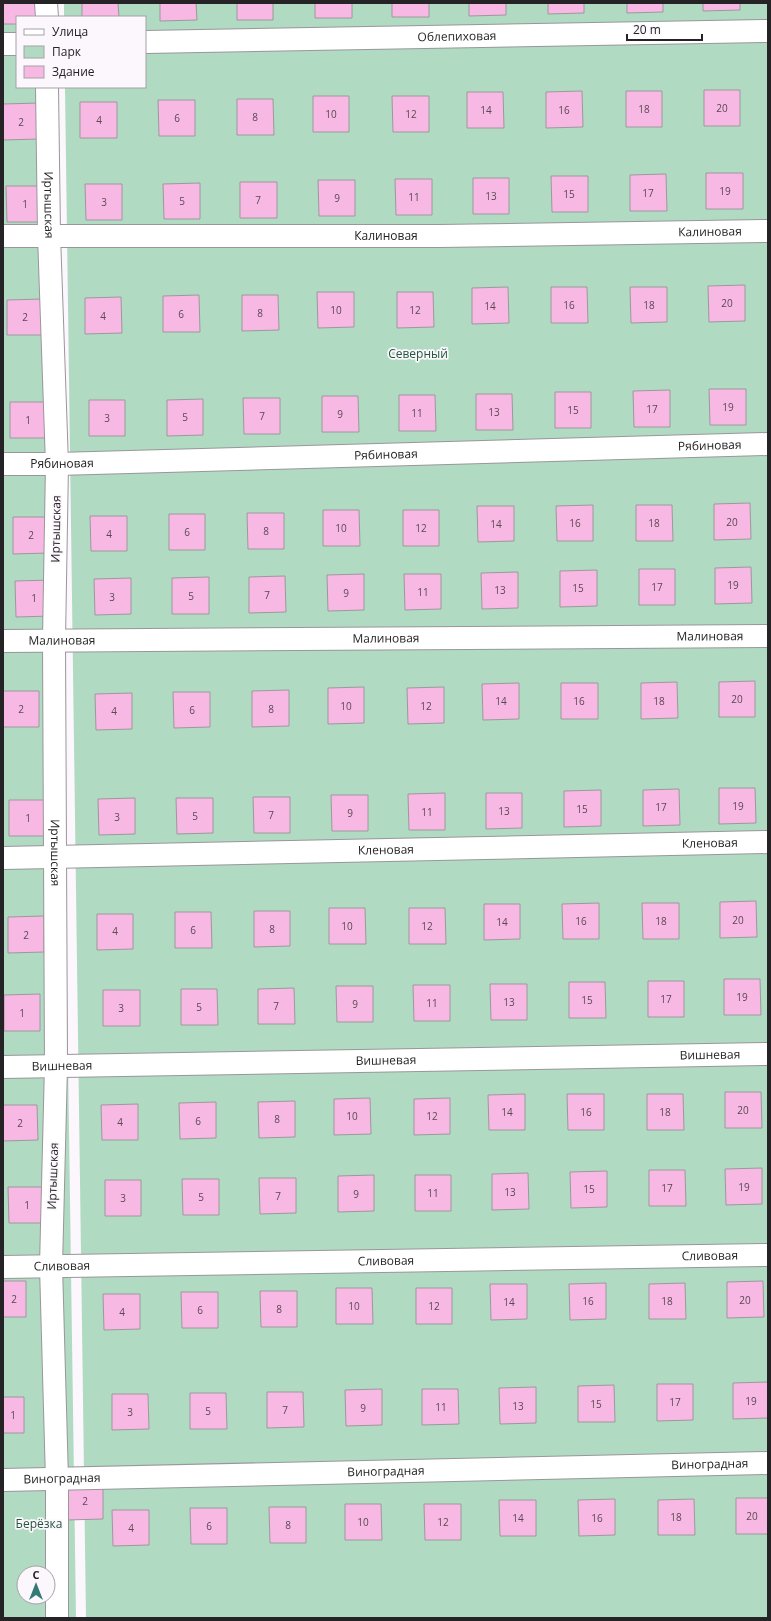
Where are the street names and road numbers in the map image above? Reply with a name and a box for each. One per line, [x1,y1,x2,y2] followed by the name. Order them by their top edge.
[417,27,497,45] street label: Облепиховая
[40,171,58,239] street label: Иртышская
[678,222,742,240] street label: Калиновая
[354,227,418,244] street label: Калиновая
[678,436,742,455] street label: Рябиновая
[354,445,418,464] street label: Рябиновая
[30,454,94,472] street label: Рябиновая
[46,495,65,563] street label: Иртышская
[676,627,744,645] street label: Малиновая
[352,629,420,647] street label: Малиновая
[28,631,96,649] street label: Малиновая
[47,819,64,887] street label: Иртышская
[682,834,738,852] street label: Кленовая
[358,840,414,859] street label: Кленовая
[679,1045,740,1064] street label: Вишневая
[355,1051,416,1069] street label: Вишневая
[32,1056,92,1075] street label: Вишневая
[43,1142,62,1210] street label: Иртышская
[682,1246,738,1264] street label: Сливовая
[358,1252,414,1269] street label: Сливовая
[34,1257,90,1275] street label: Сливовая
[671,1454,749,1473] street label: Виноградная
[347,1462,425,1480] street label: Виноградная
[23,1469,101,1488] street label: Виноградная

